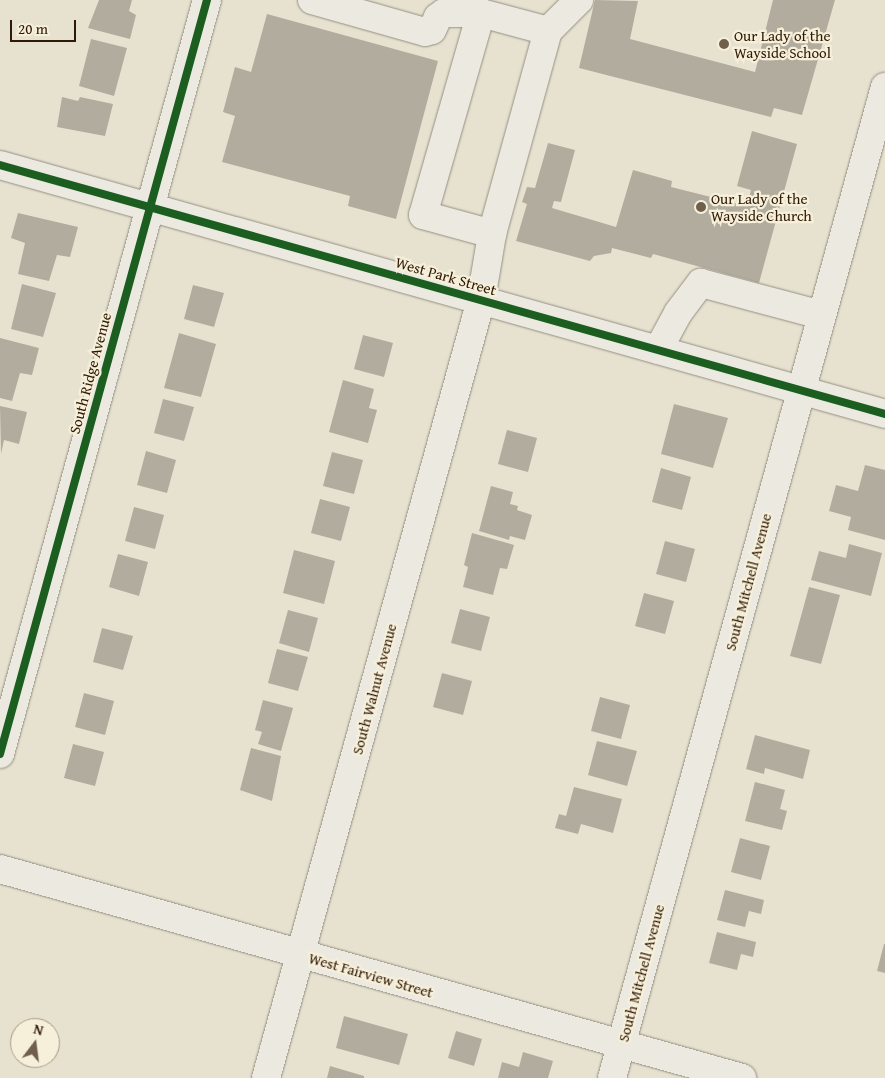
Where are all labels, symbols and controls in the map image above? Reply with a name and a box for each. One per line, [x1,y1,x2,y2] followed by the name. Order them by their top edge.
[12,10,79,42] scale bar
[18,18,48,39] text: 20 m
[734,26,831,61] place label: Our Lady of the Wayside School
[718,38,730,50] marker: Our Lady of the Wayside School
[711,189,812,224] place label: Our Lady of the Wayside Church
[695,201,707,213] marker: Our Lady of the Wayside Church
[394,253,498,299] street label: West Park Street
[65,310,115,436] street label: South Ridge Avenue
[721,511,775,653] street label: South Mitchell Avenue
[348,622,400,756] street label: South Walnut Avenue
[614,902,668,1044] street label: South Mitchell Avenue
[307,949,435,1001] street label: West Fairview Street
[10,1018,60,1068] north arrow
[32,1019,46,1040] text: N

